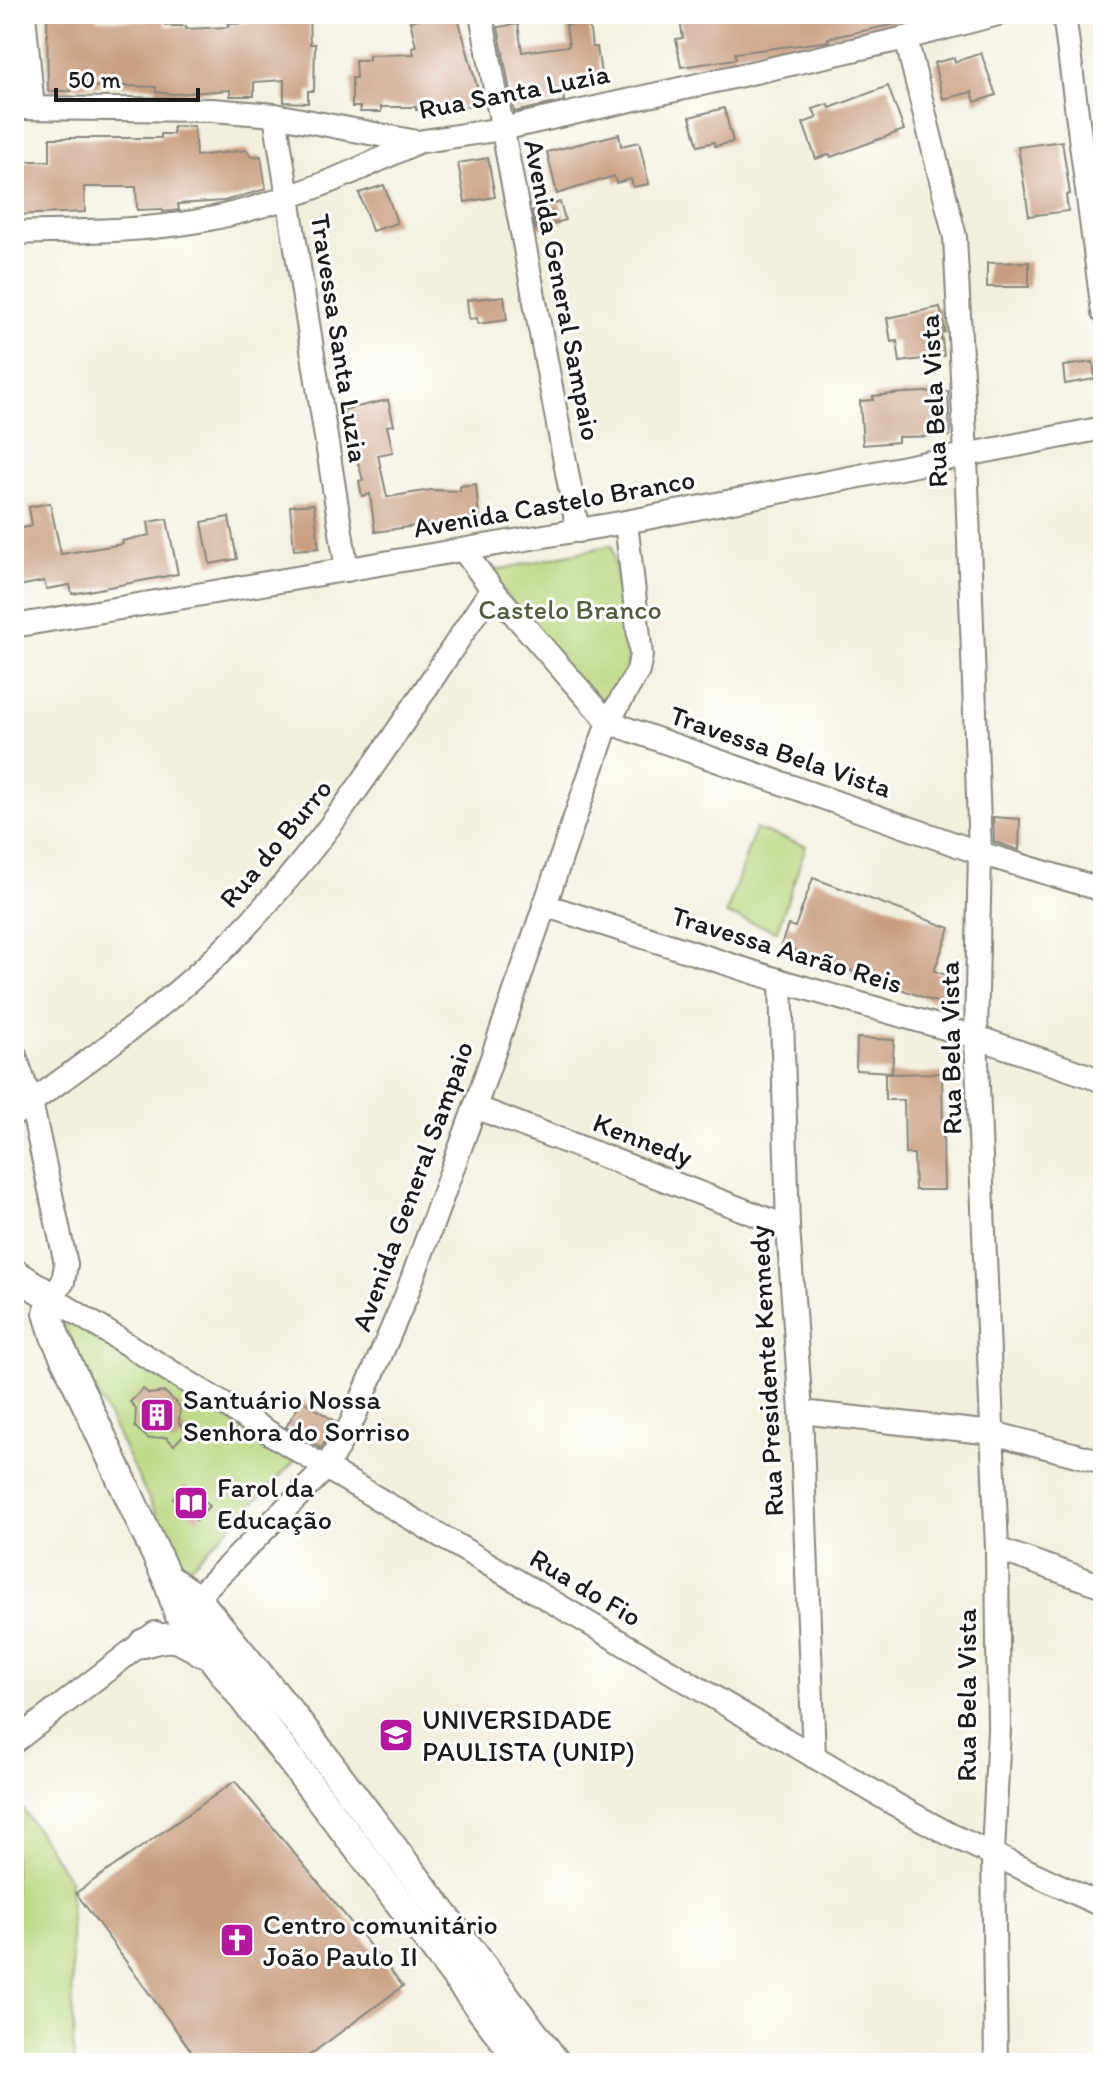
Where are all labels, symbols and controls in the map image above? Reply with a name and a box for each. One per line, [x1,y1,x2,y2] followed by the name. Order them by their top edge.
[56,52,198,102] scale bar
[416,56,613,126] street label: Rua Santa Luzia
[68,65,121,94] text: 50 m
[517,137,609,443] street label: Avenida General Sampaio
[304,211,376,465] street label: Travessa Santa Luzia
[911,313,955,489] street label: Rua Bela Vista
[411,461,697,545] street label: Avenida Castelo Branco
[478,592,662,626] park label: Castelo Branco
[666,697,897,805] street label: Travessa Bela Vista
[211,772,339,914] street label: Rua do Burro
[667,898,907,1000] street label: Travessa Aarão Reis
[931,960,969,1135] street label: Rua Bela Vista
[344,1036,480,1336] street label: Avenida General Sampaio
[589,1105,697,1173] street label: Kennedy
[741,1224,791,1518] street label: Rua Presidente Kennedy
[183,1382,410,1448] place label: Santuário Nossa Senhora do Sorriso
[138,1396,176,1434] building icon: Santuário Nossa Senhora do Sorriso
[217,1470,332,1536] place label: Farol da Educação
[172,1484,210,1522] library icon: Farol da Educação
[524,1540,648,1634] street label: Rua do Fio
[949,1608,983,1782] street label: Rua Bela Vista
[422,1702,635,1768] place label: UNIVERSIDADE PAULISTA (UNIP)
[377,1716,415,1754] school or university icon: UNIVERSIDADE PAULISTA (UNIP)
[263,1907,498,1973] place label: Centro comunitário João Paulo II
[218,1921,256,1959] church icon: Centro comunitário João Paulo II

